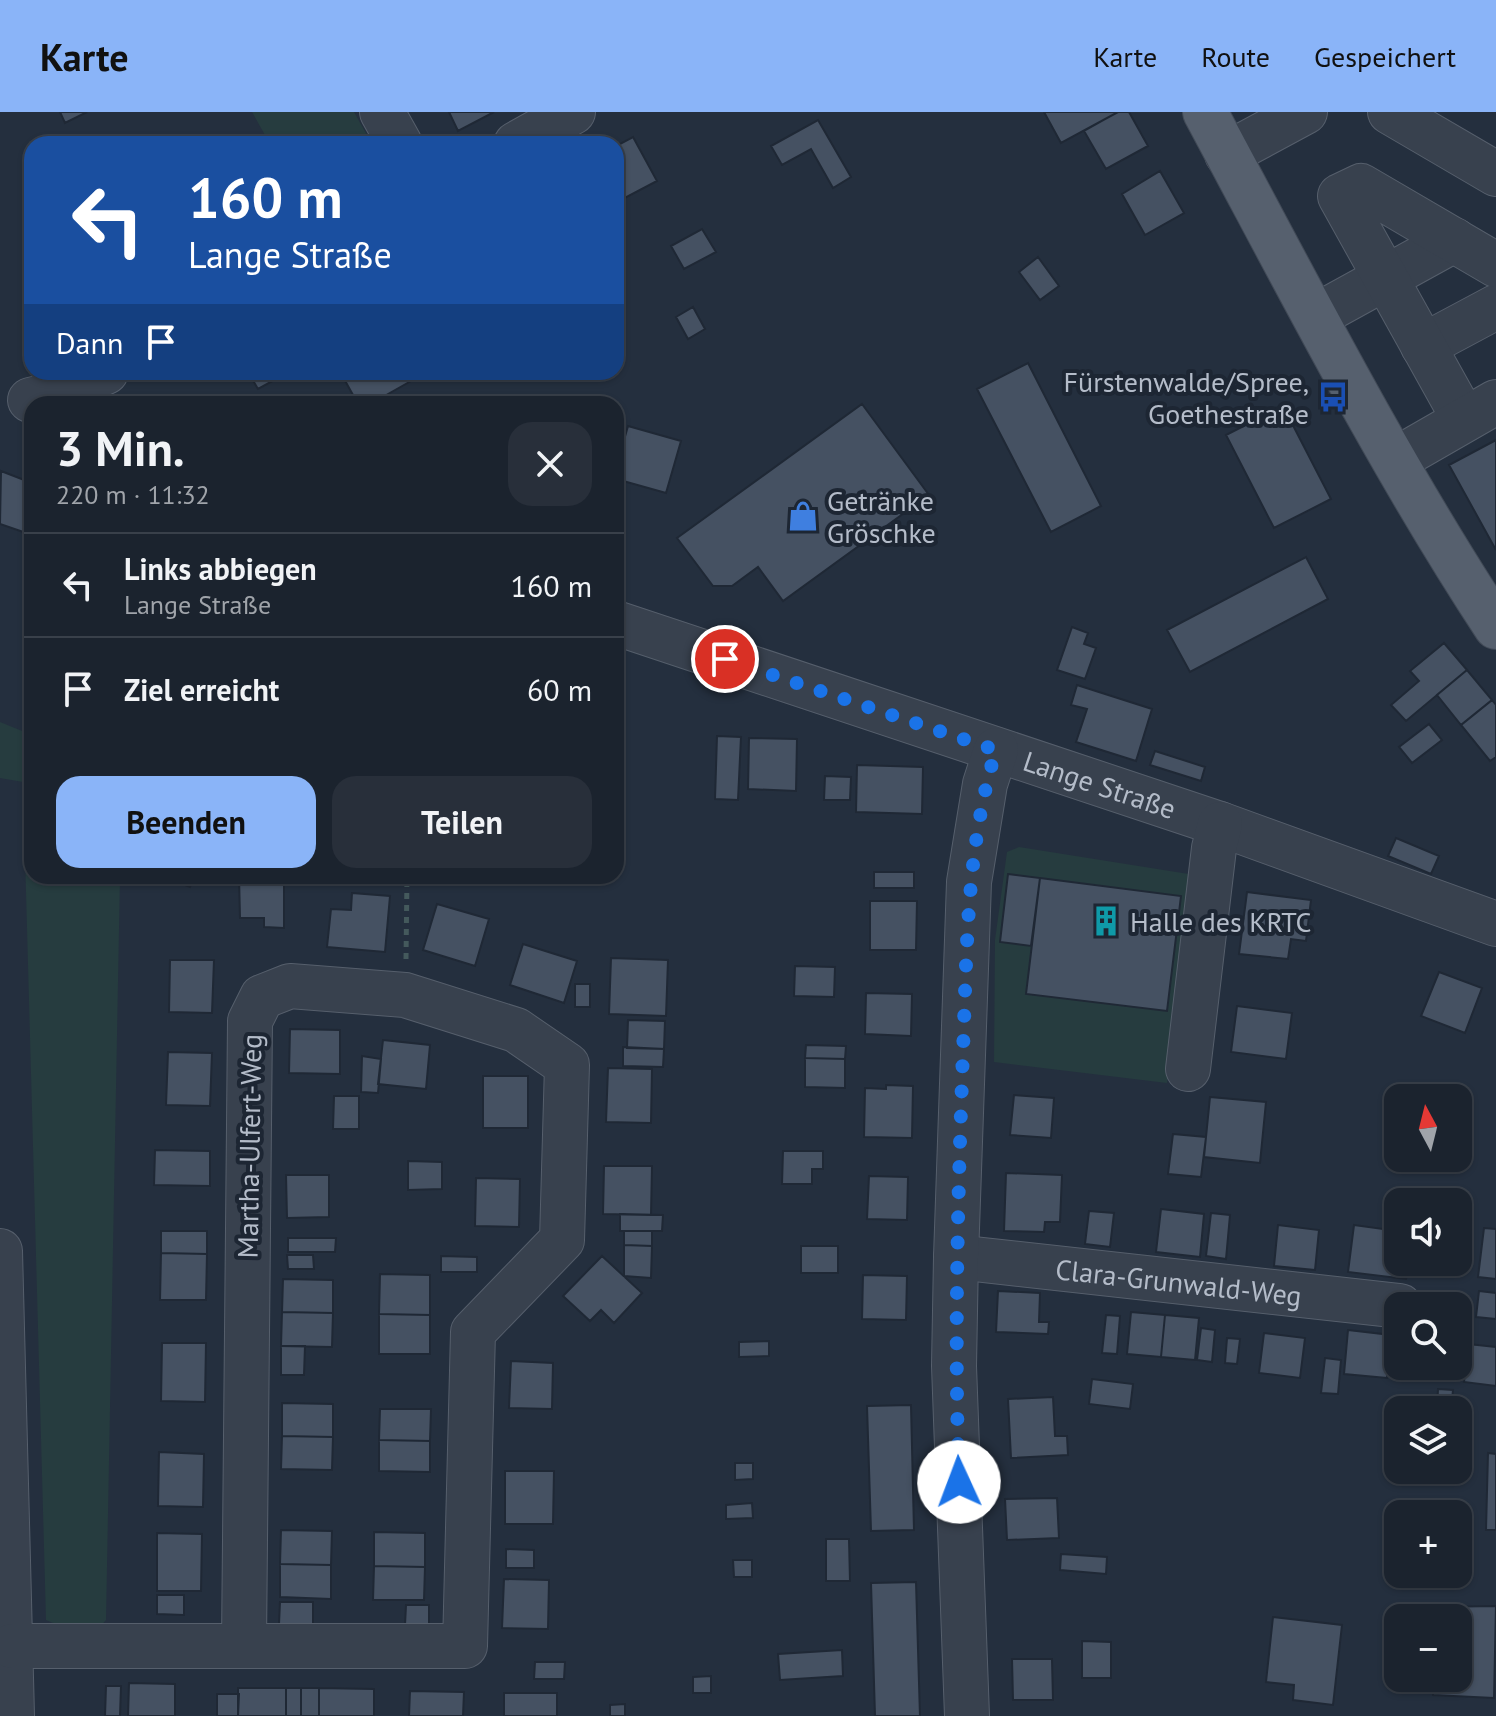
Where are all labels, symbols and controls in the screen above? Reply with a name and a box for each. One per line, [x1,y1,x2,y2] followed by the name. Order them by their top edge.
[40,32,129,81] text: Karte
[1093,38,1157,75] text: Karte
[1201,38,1270,75] text: Route
[1314,38,1456,75] text: Gespeichert
[188,161,343,233] text: 160 m
[56,168,160,272] icon: left
[188,231,392,278] text: Lange Straße
[139,320,183,364] icon: arrive
[56,323,123,362] text: Dann
[1064,363,1309,432] place label: Fürstenwalde/Spree, Goethestraße
[1316,380,1350,414] bus stop icon: Fürstenwalde/Spree, Goethestraße
[56,417,185,479] text: 3 Min.
[508,422,592,506] button: close
[56,478,210,511] text: 220 m · 11:32
[827,482,936,551] place label: Getränke Gröschke
[786,499,820,533] shop icon: Getränke Gröschke
[124,549,317,588] text: Links abbiegen
[56,563,100,607] icon: left
[511,566,592,605] text: 160 m
[124,588,271,621] text: Lange Straße
[691,625,759,693] pin
[703,637,747,681] icon: arrive
[56,667,100,711] icon: arrive
[124,670,279,709] text: Ziel erreicht
[527,670,592,709] text: 60 m
[1019,741,1181,827] street label: Lange Straße
[56,776,316,868] button: Beenden
[332,776,592,868] button: Teilen
[1130,903,1312,940] place label: Halle des KRTC
[1089,904,1123,938] building icon: Halle des KRTC
[229,1033,269,1259] street label: Martha-Ulfert-Weg
[1384,1084,1472,1172] north arrow
[1384,1084,1472,1692] map controls
[1384,1188,1472,1276] button: sound
[1054,1250,1304,1314] street label: Clara-Grunwald-Weg
[1384,1292,1472,1380] button: search
[1384,1396,1472,1484] button: layers
[917,1440,1001,1524] position arrow
[1384,1500,1472,1588] button: +
[1384,1604,1472,1692] button: −

